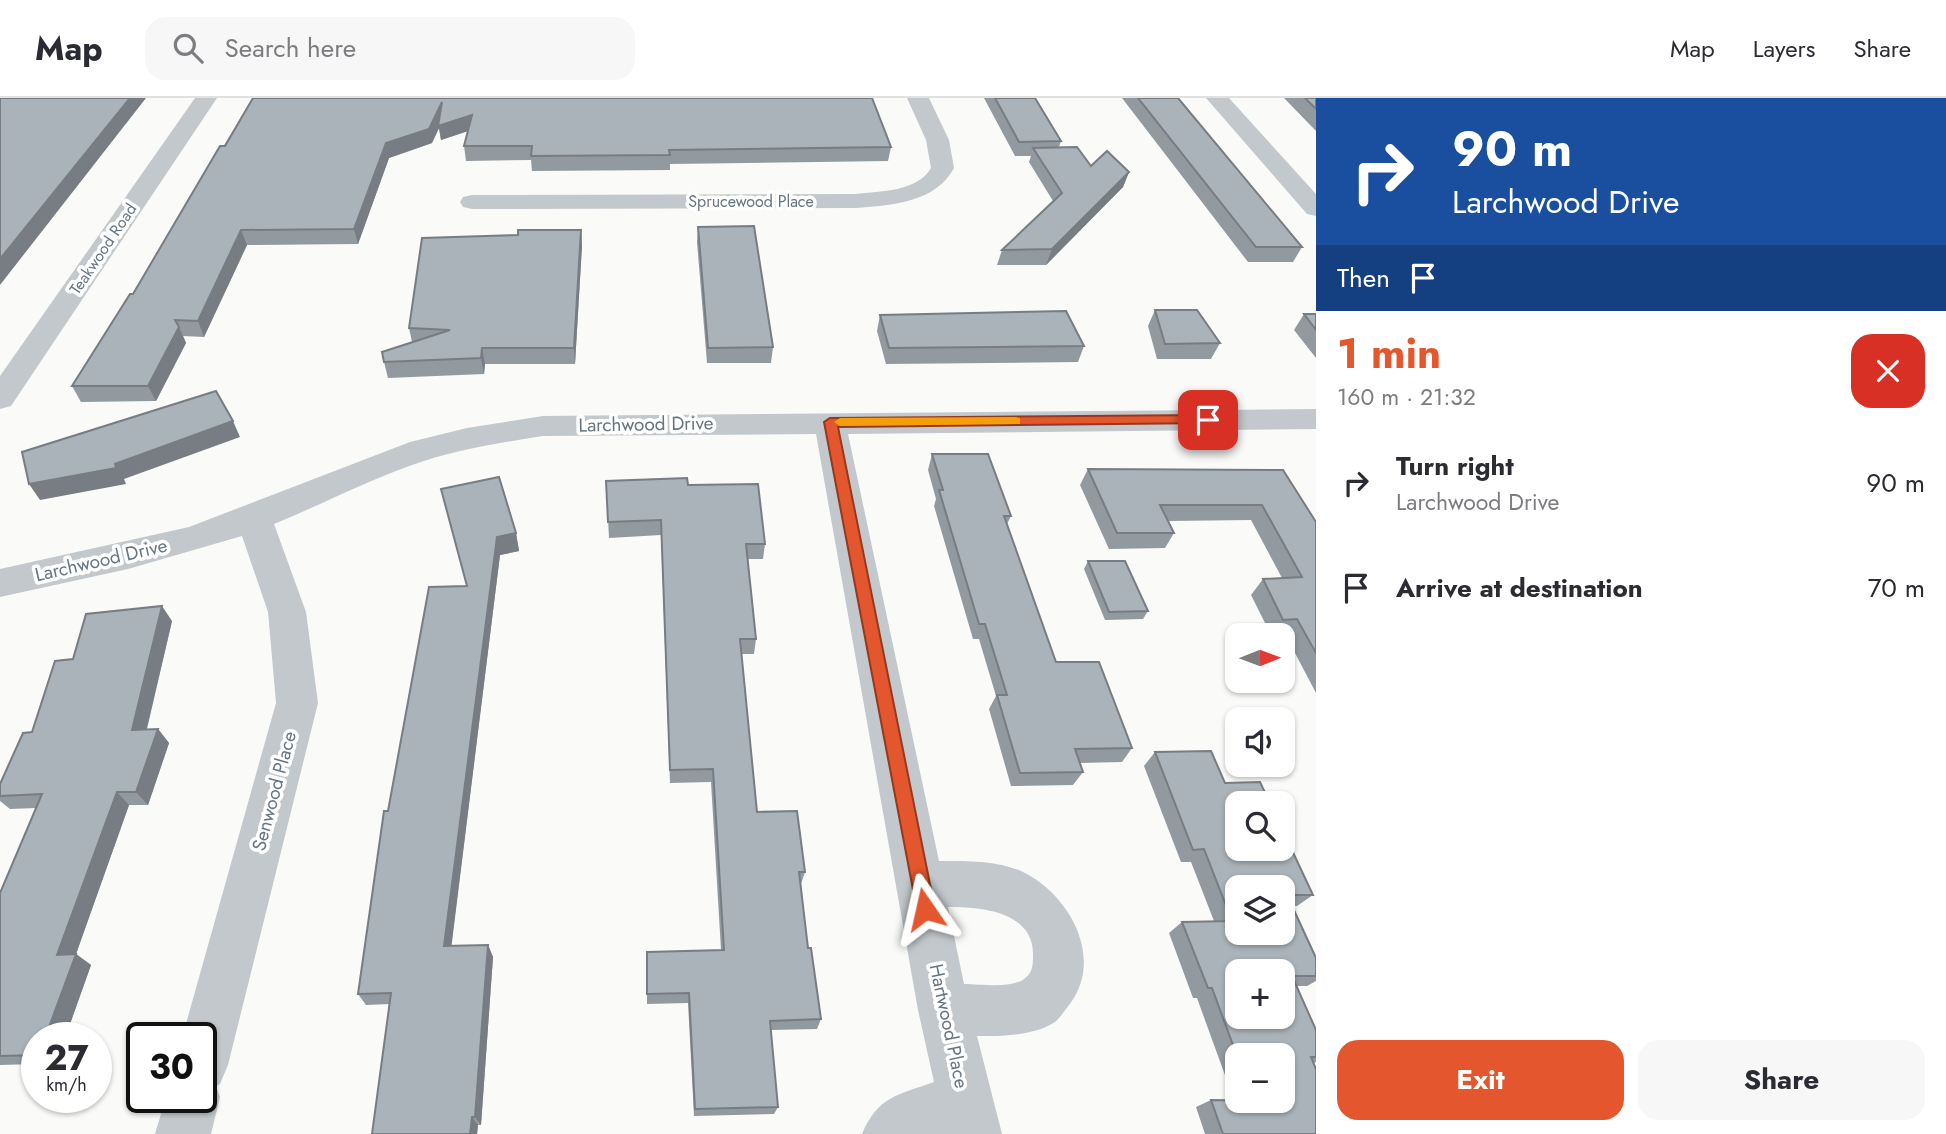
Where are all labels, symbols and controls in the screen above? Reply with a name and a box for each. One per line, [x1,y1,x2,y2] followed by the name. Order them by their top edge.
[145,17,635,80] search box
[35,25,103,72] text: Map
[169,29,207,67] icon: search
[225,29,356,67] text: Search here
[1670,31,1715,66] text: Map
[1753,31,1815,66] text: Layers
[1853,31,1911,66] text: Share
[1452,114,1572,184] text: 90 m
[1337,126,1428,217] icon: right
[1452,179,1679,225] text: Larchwood Drive
[688,190,814,213] street label: Sprucewood Place
[64,199,142,299] street label: Teakwood Road
[1337,259,1390,297] text: Then
[1404,259,1442,297] icon: arrive
[1337,323,1441,384] text: 1 min
[1851,334,1925,408] button: close
[1337,380,1476,414] text: 160 m · 21:32
[1178,390,1238,450] pin
[1189,401,1227,439] icon: arrive
[578,409,714,439] street label: Larchwood Drive
[1396,447,1514,485] text: Turn right
[1337,464,1375,502] icon: right
[1866,464,1925,502] text: 90 m
[1396,485,1559,519] text: Larchwood Drive
[32,532,170,588] street label: Larchwood Drive
[1337,569,1375,607] icon: arrive
[1396,569,1643,607] text: Arrive at destination
[1868,569,1925,607] text: 70 m
[1225,623,1295,693] north arrow
[1225,623,1295,1113] map controls
[1225,707,1295,777] button: sound
[245,728,303,854] street label: Senwood Place
[1225,791,1295,861] button: search
[888,872,962,946] position arrow
[1225,875,1295,945] button: layers
[1225,959,1295,1029] button: +
[923,961,975,1091] street label: Hartwood Place
[126,1022,217,1113] speed limit sign: 30
[44,1033,89,1083] text: 27
[1337,1040,1624,1120] button: Exit
[1638,1040,1925,1120] button: Share
[1225,1043,1295,1113] button: −
[46,1072,87,1098] text: km/h

